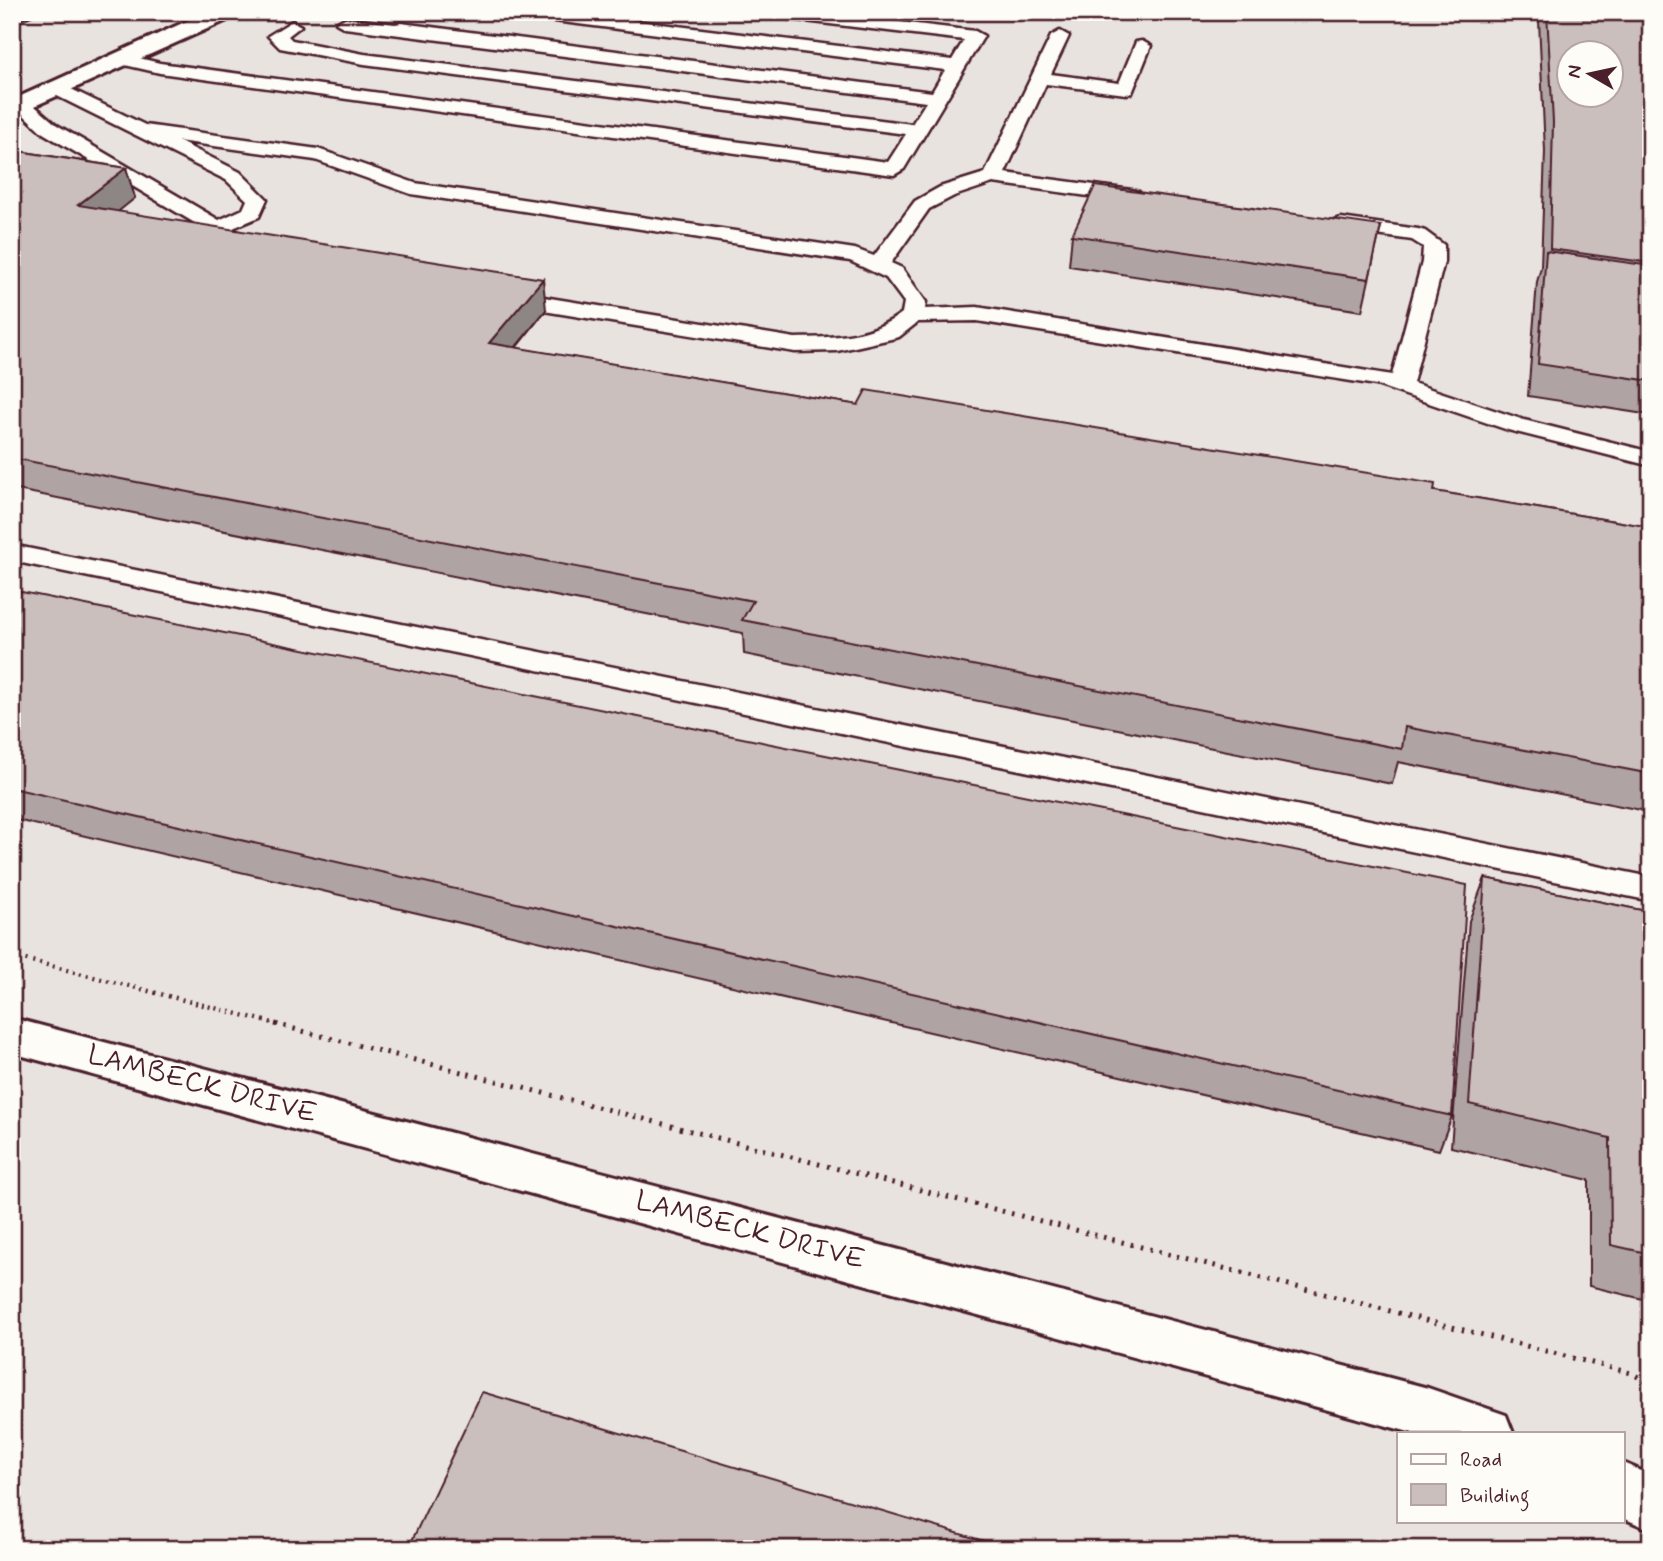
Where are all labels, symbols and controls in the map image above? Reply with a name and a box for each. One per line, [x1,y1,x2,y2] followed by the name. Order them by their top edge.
[1554,38,1624,108] north arrow
[1561,63,1588,80] text: N
[83,1037,321,1133] street label: LAMBECK DRIVE
[631,1183,869,1279] street label: LAMBECK DRIVE
[1397,1432,1624,1522] legend
[1460,1446,1502,1474] text: Road
[1460,1482,1530,1512] text: Building

